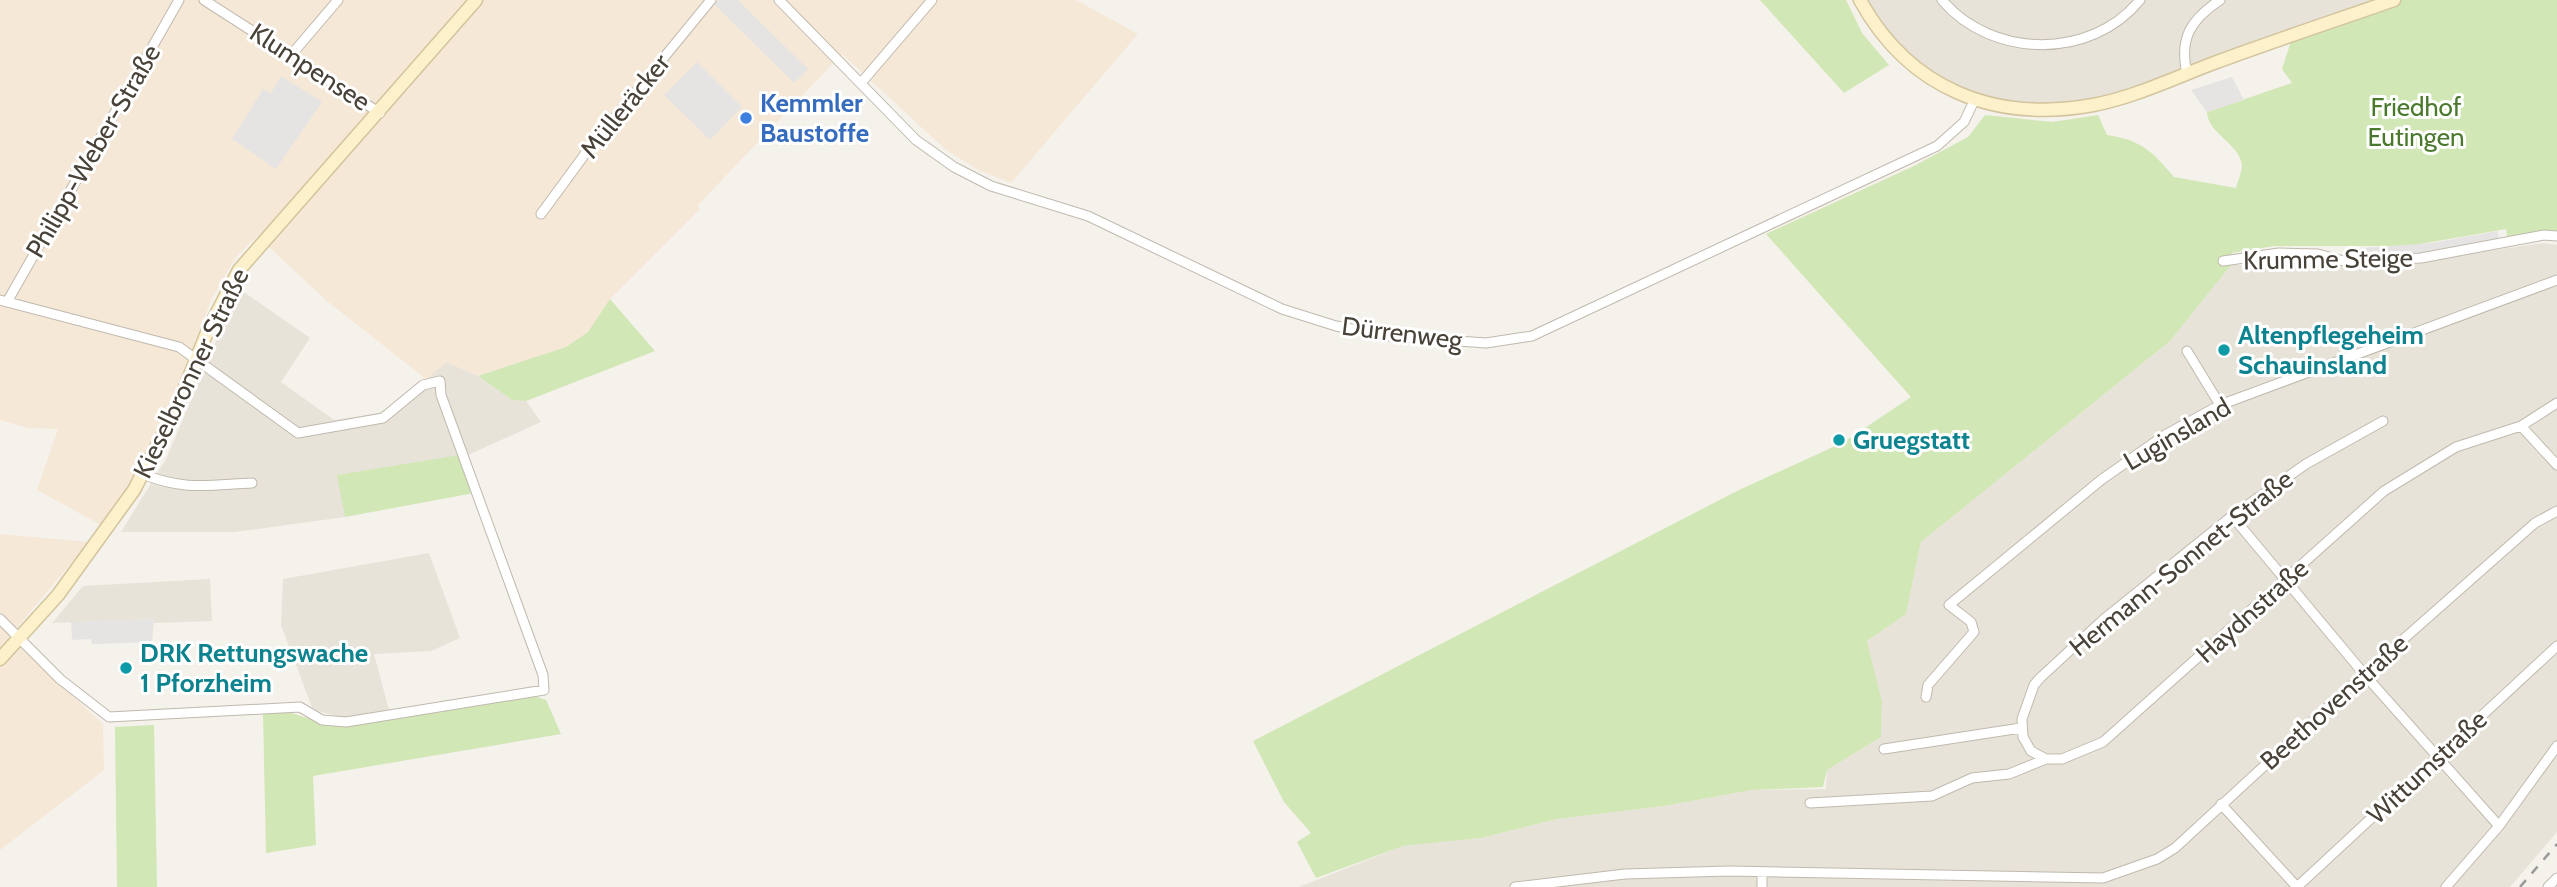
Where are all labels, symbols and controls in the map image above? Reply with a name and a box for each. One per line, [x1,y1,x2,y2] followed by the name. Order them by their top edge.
[244,16,376,118] street label: Klumpensee
[19,39,167,263] street label: Philipp-Weber-Straße
[573,47,677,165] street label: Mülleräcker
[760,87,869,149] place label: Kemmler Baustoffe
[2367,91,2465,153] park label: Friedhof Eutingen
[738,110,754,126] marker: Kemmler Baustoffe
[2243,242,2413,276] street label: Krumme Steige
[126,263,256,483] street label: Kieselbronner Straße
[1340,310,1465,356] street label: Dürrenweg
[2238,319,2424,381] place label: Altenpflegeheim Schauinsland
[2216,342,2232,358] marker: Altenpflegeheim Schauinsland
[2118,391,2236,477] street label: Luginsland
[1853,424,1970,456] place label: Gruegstatt
[1831,432,1847,448] marker: Gruegstatt
[2063,463,2299,663] street label: Hermann-Sonnet-Straße
[2189,552,2315,670] street label: Haydnstraße
[2254,627,2414,777] street label: Beethovenstraße
[140,637,368,699] place label: DRK Rettungswache 1 Pforzheim
[118,660,134,676] marker: DRK Rettungswache 1 Pforzheim
[2360,703,2494,831] street label: Wittumstraße

